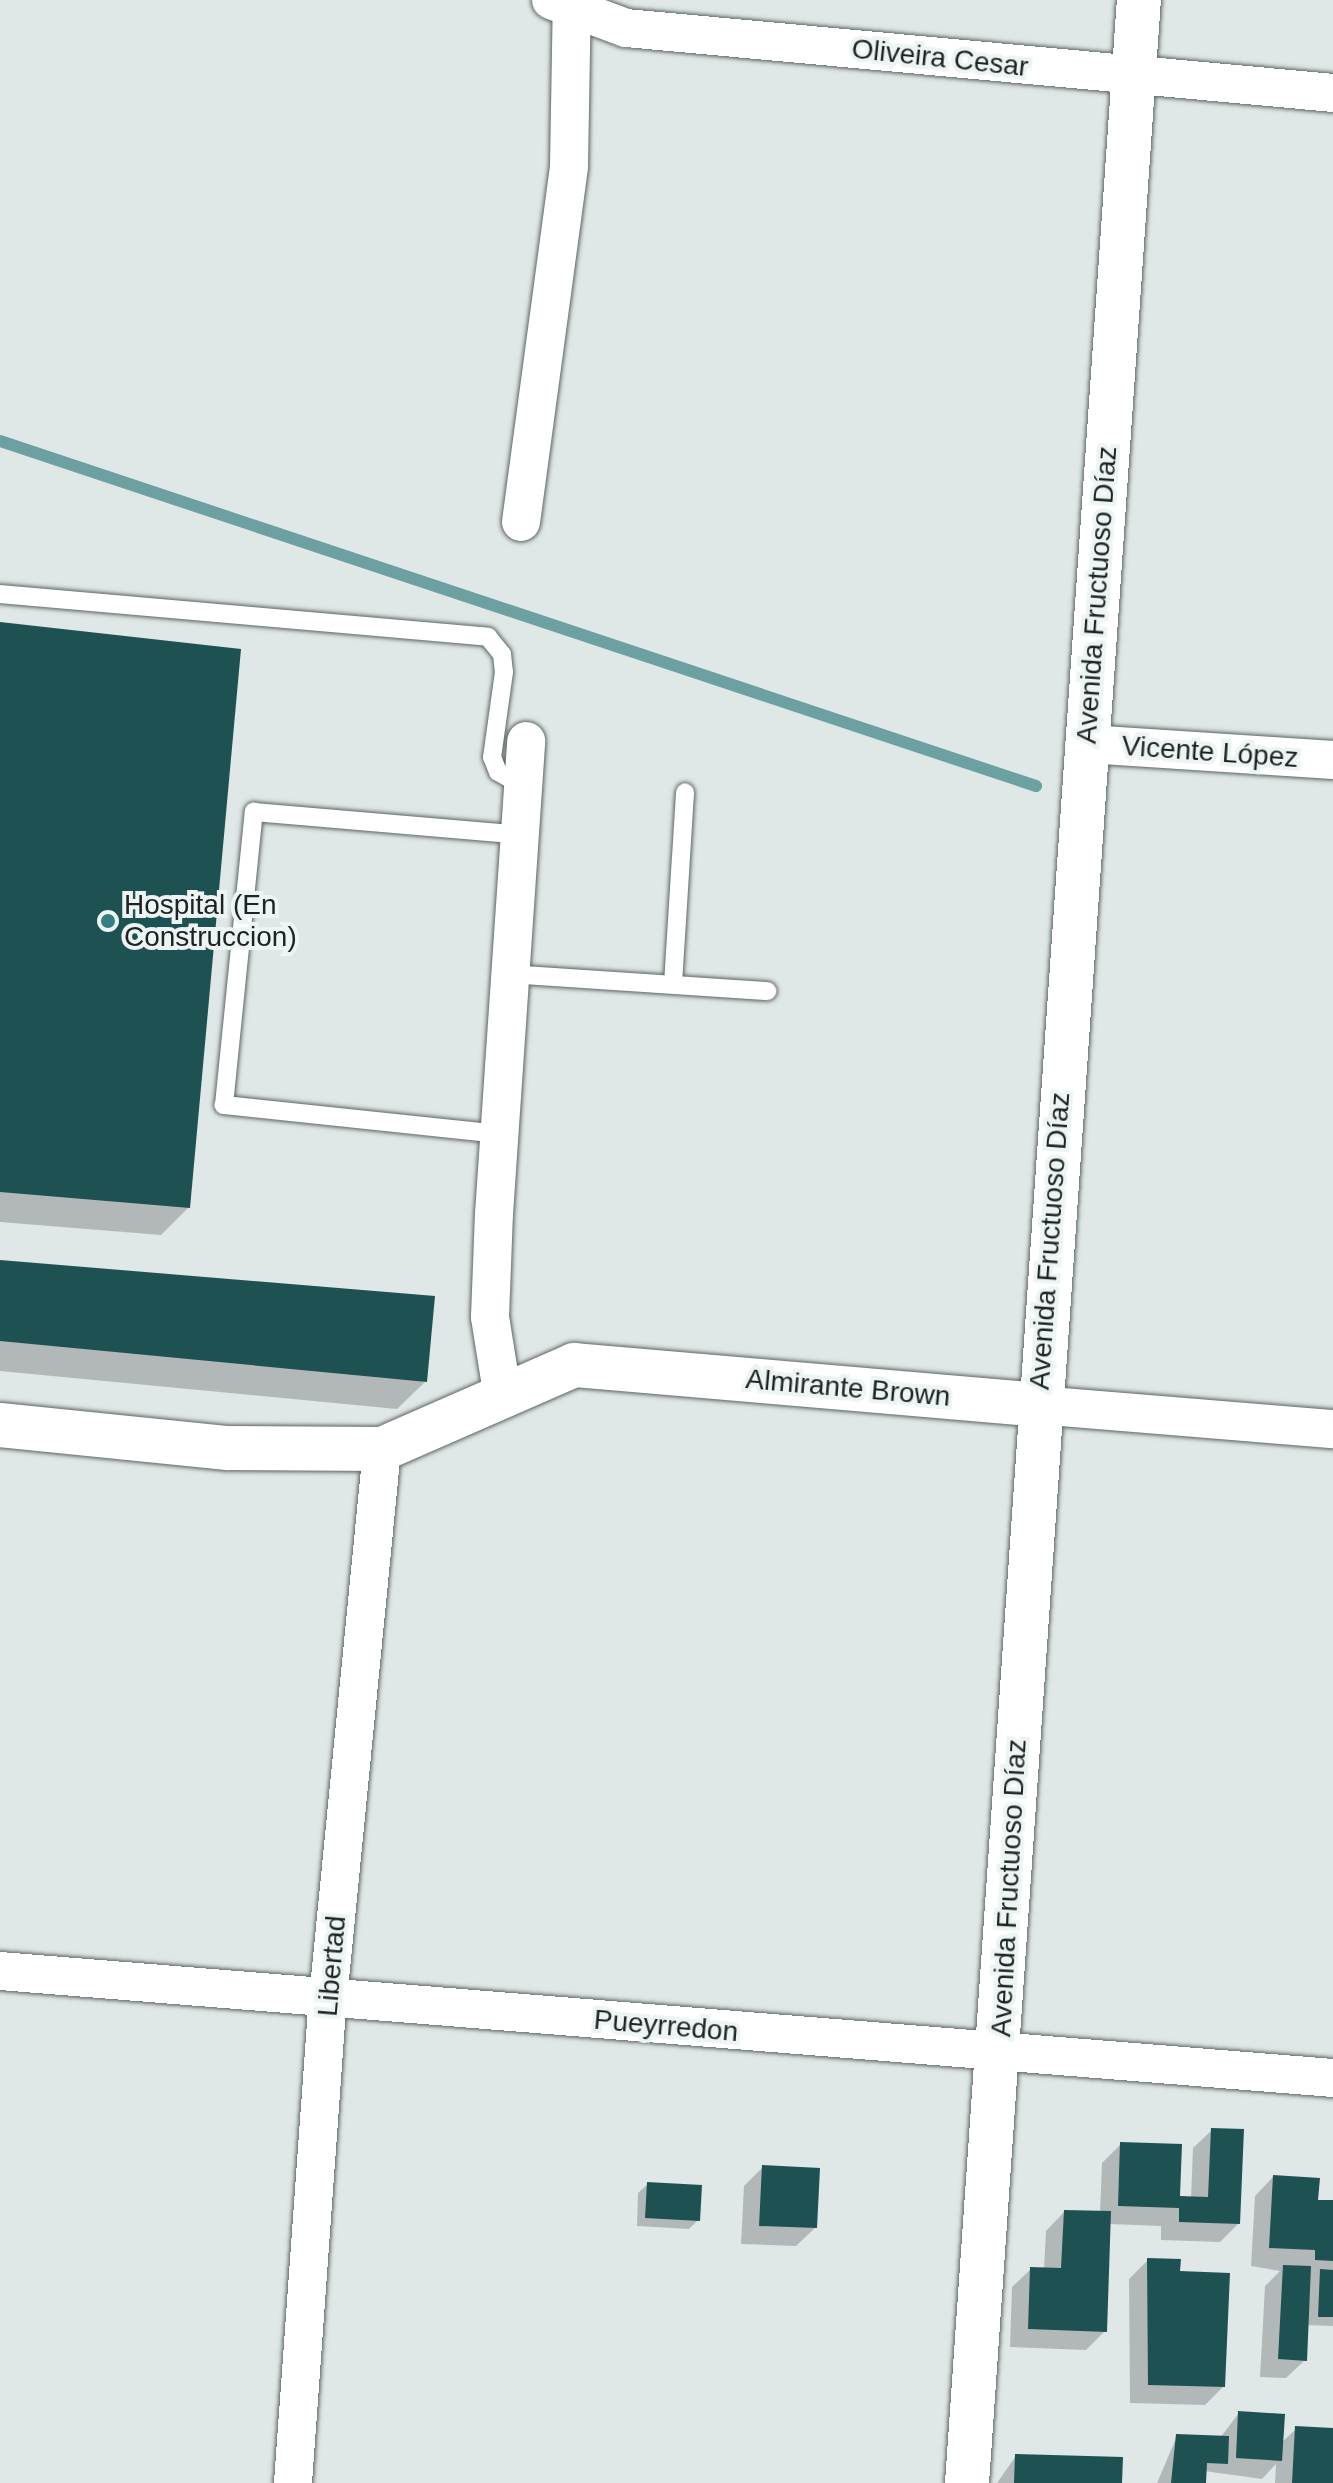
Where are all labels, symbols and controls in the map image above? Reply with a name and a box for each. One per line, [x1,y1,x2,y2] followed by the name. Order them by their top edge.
[850,32,1030,84] street label: Oliveira Cesar
[1070,445,1124,745] street label: Avenida Fructuoso Díaz
[1121,729,1299,775] street label: Vicente López
[124,888,297,954] place label: Hospital (En Construccion)
[99,912,117,930] marker: Hospital (En Construccion)
[1023,1091,1077,1391] street label: Avenida Fructuoso Díaz
[744,1362,952,1414] street label: Almirante Brown
[984,1738,1034,2038] street label: Avenida Fructuoso Díaz
[311,1914,353,2018] street label: Libertad
[592,2003,740,2049] street label: Pueyrredon

